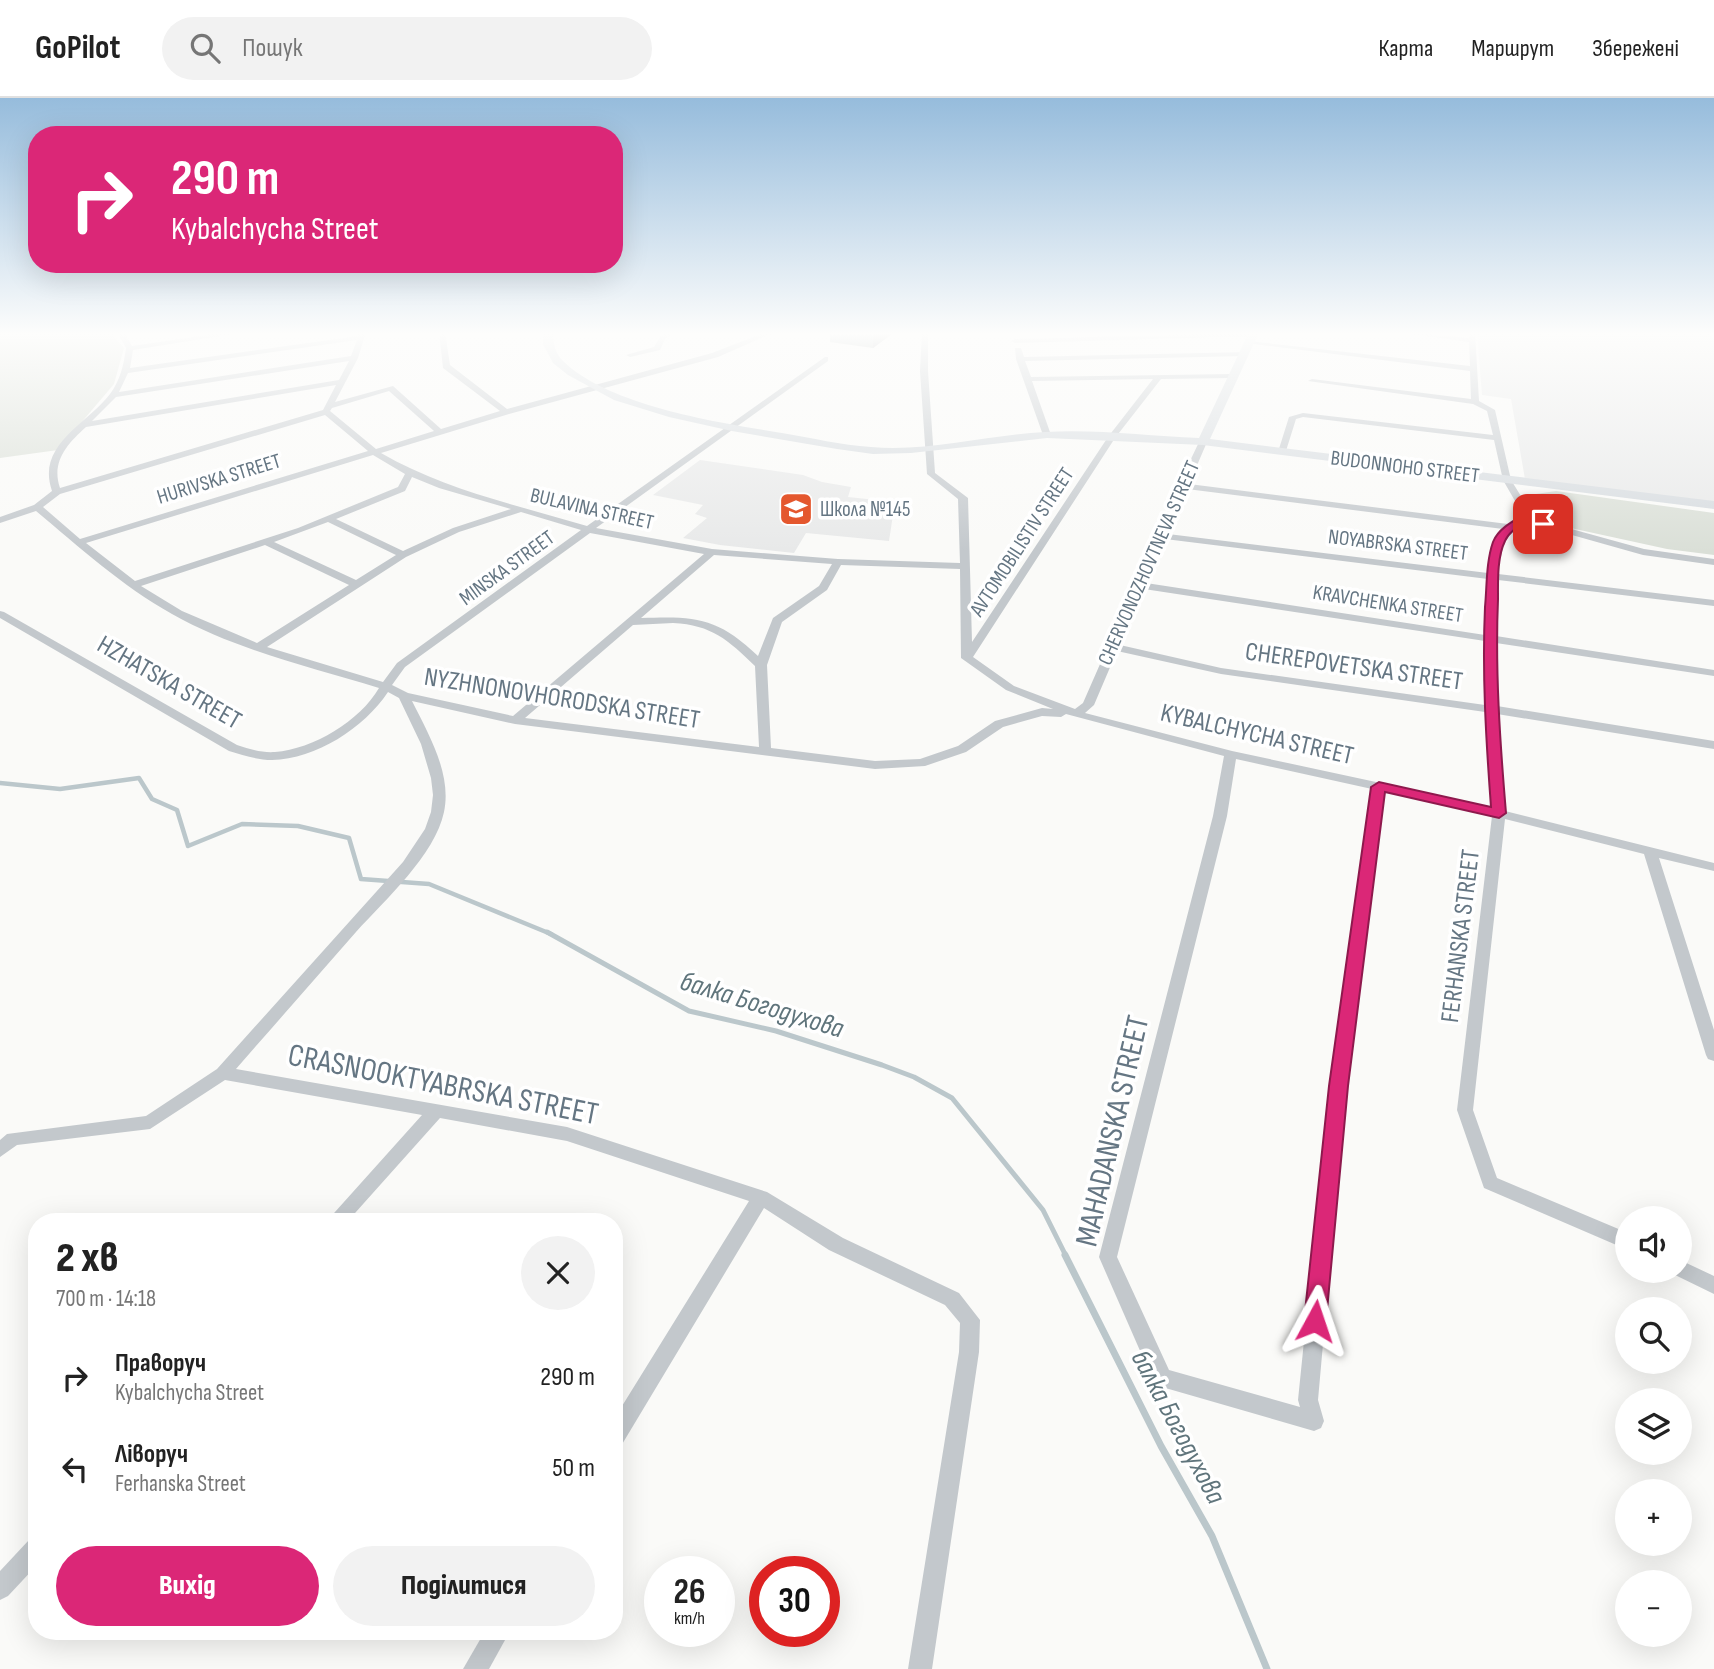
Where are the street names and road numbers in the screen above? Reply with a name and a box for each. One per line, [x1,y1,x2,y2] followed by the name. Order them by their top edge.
[1329,445,1481,489] street label: BUDONNOHO STREET
[154,448,284,510] street label: HURIVSKA STREET
[1093,457,1205,669] street label: CHERVONOZHOVTNEVA STREET
[964,463,1080,622] street label: AVTOMOBILISTIV STREET
[528,483,657,535] street label: BULAVINA STREET
[1327,524,1470,566] street label: NOYABRSKA STREET
[455,525,560,611] street label: MINSKA STREET
[1311,580,1465,628] street label: KRAVCHENKA STREET
[91,629,247,737] street label: HZHATSKA STREET
[1243,636,1465,698] street label: CHEREPOVETSKA STREET
[422,662,702,736] street label: NYZHNONOVHORODSKA STREET
[1157,698,1357,772] street label: KYBALCHYCHA STREET
[1435,848,1487,1024] street label: FERHANSKA STREET
[1067,1012,1159,1250] street label: MAHADANSKA STREET
[285,1036,601,1134] street label: CRASNOOKTYABRSKA STREET

